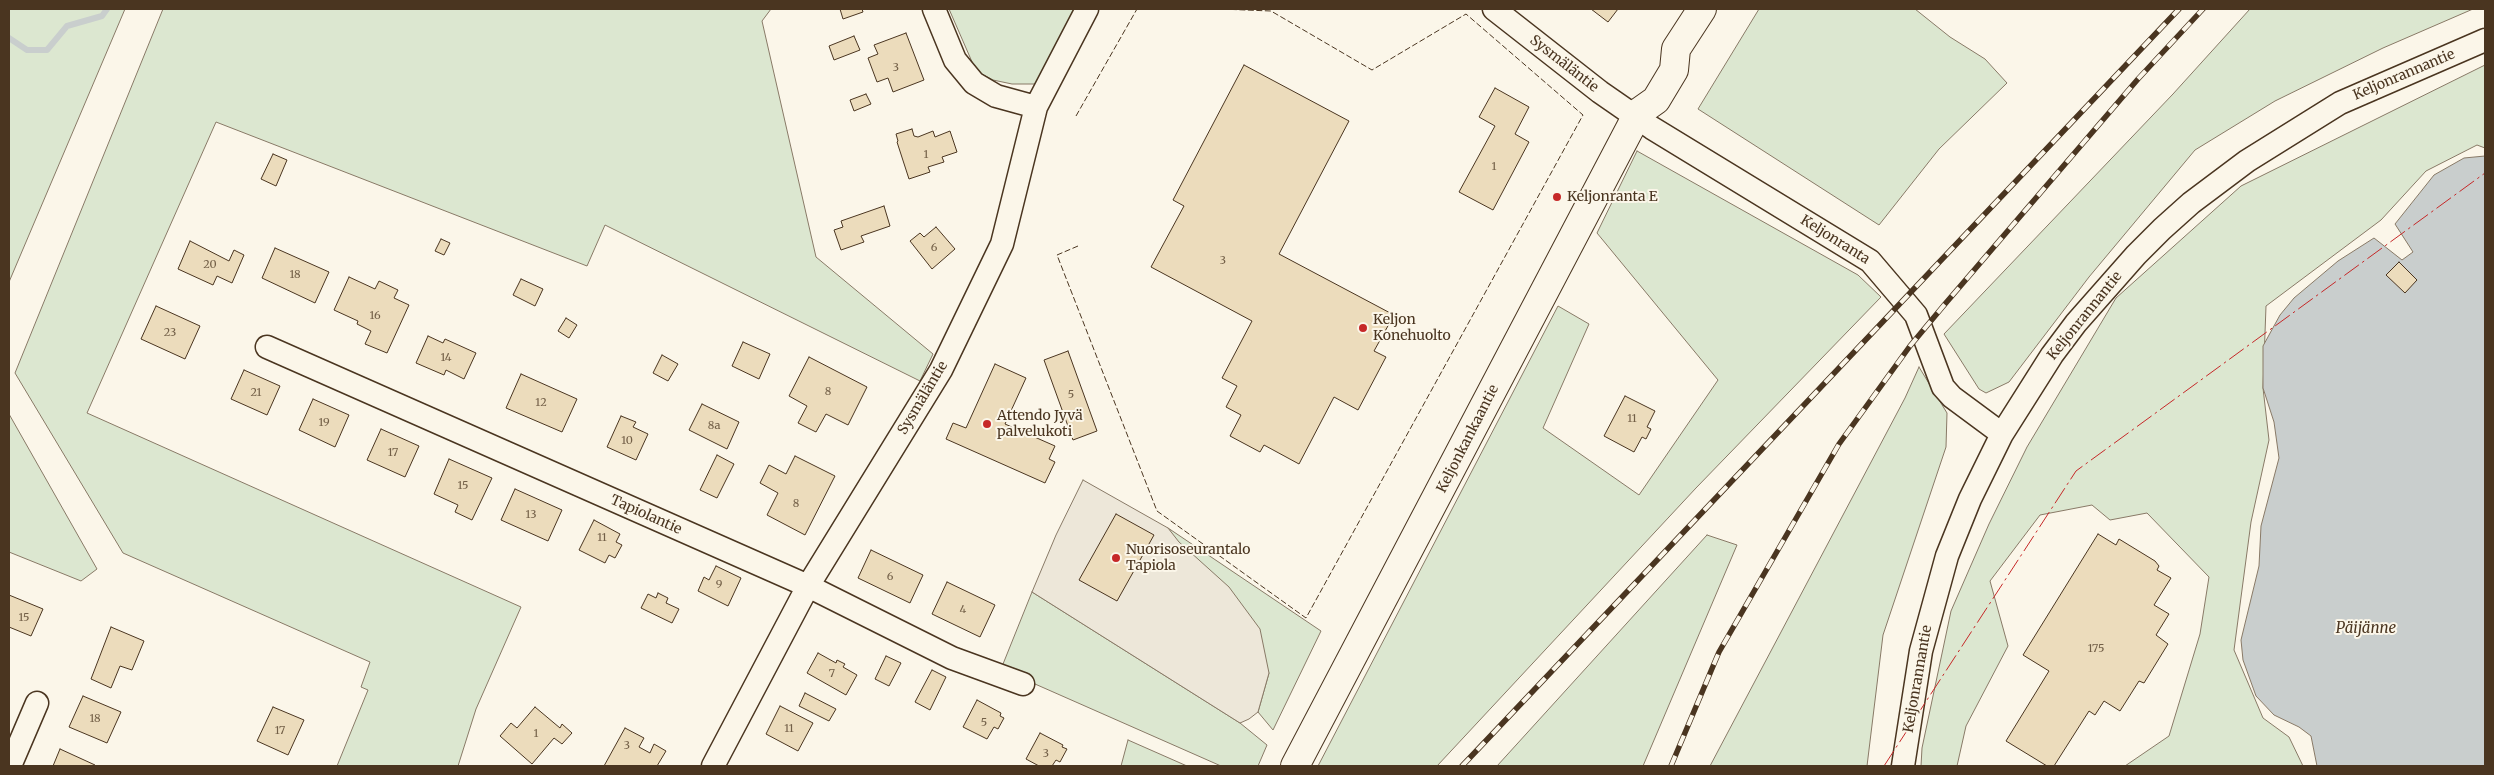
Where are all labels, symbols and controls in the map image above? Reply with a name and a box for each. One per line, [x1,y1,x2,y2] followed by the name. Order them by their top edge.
[1526,32,1602,96] street label: Sysmäläntie
[2351,46,2457,104] street label: Keljonrannantie
[893,61,899,75] house number: 3
[924,148,928,162] house number: 1
[1492,160,1496,174] house number: 1
[1567,189,1658,205] place label: Keljonranta E
[1551,191,1563,203] marker: Keljonranta E
[1797,212,1873,268] street label: Keljonranta
[931,241,937,255] house number: 6
[1220,254,1226,268] house number: 3
[203,258,217,272] house number: 20
[289,268,301,282] house number: 18
[2044,268,2126,364] street label: Keljonrannantie
[369,309,381,323] house number: 16
[1373,312,1451,344] place label: Keljon Konehuolto
[1357,322,1369,334] marker: Keljon Konehuolto
[164,326,176,340] house number: 23
[440,351,452,365] house number: 14
[895,358,951,438] street label: Sysmäläntie
[1434,382,1502,496] street label: Keljonkankaantie
[825,385,831,399] house number: 8
[250,386,262,400] house number: 21
[1068,388,1074,402] house number: 5
[535,396,547,410] house number: 12
[997,408,1083,441] place label: Attendo Jyvä palvelukoti
[1627,412,1637,426] house number: 11
[318,416,330,430] house number: 19
[981,418,993,430] marker: Attendo Jyvä palvelukoti
[708,419,720,433] house number: 8a
[621,434,633,448] house number: 10
[388,446,398,460] house number: 17
[457,479,469,493] house number: 15
[608,492,684,538] street label: Tapiolantie
[793,497,799,511] house number: 8
[526,508,536,522] house number: 13
[597,531,607,545] house number: 11
[1126,542,1251,574] place label: Nuorisoseurantalo Tapiola
[1110,552,1122,564] marker: Nuorisoseurantalo Tapiola
[887,570,893,584] house number: 6
[716,578,722,592] house number: 9
[960,603,966,617] house number: 4
[18,611,30,625] house number: 15
[2336,620,2396,638] water label: Päijänne
[1900,624,1936,734] street label: Keljonrannantie
[2088,642,2104,656] house number: 175
[829,667,835,681] house number: 7
[89,712,101,726] house number: 18
[981,716,987,730] house number: 5
[784,722,794,736] house number: 11
[275,724,285,738] house number: 17
[534,727,538,741] house number: 1
[624,739,630,753] house number: 3
[1043,747,1049,761] house number: 3

